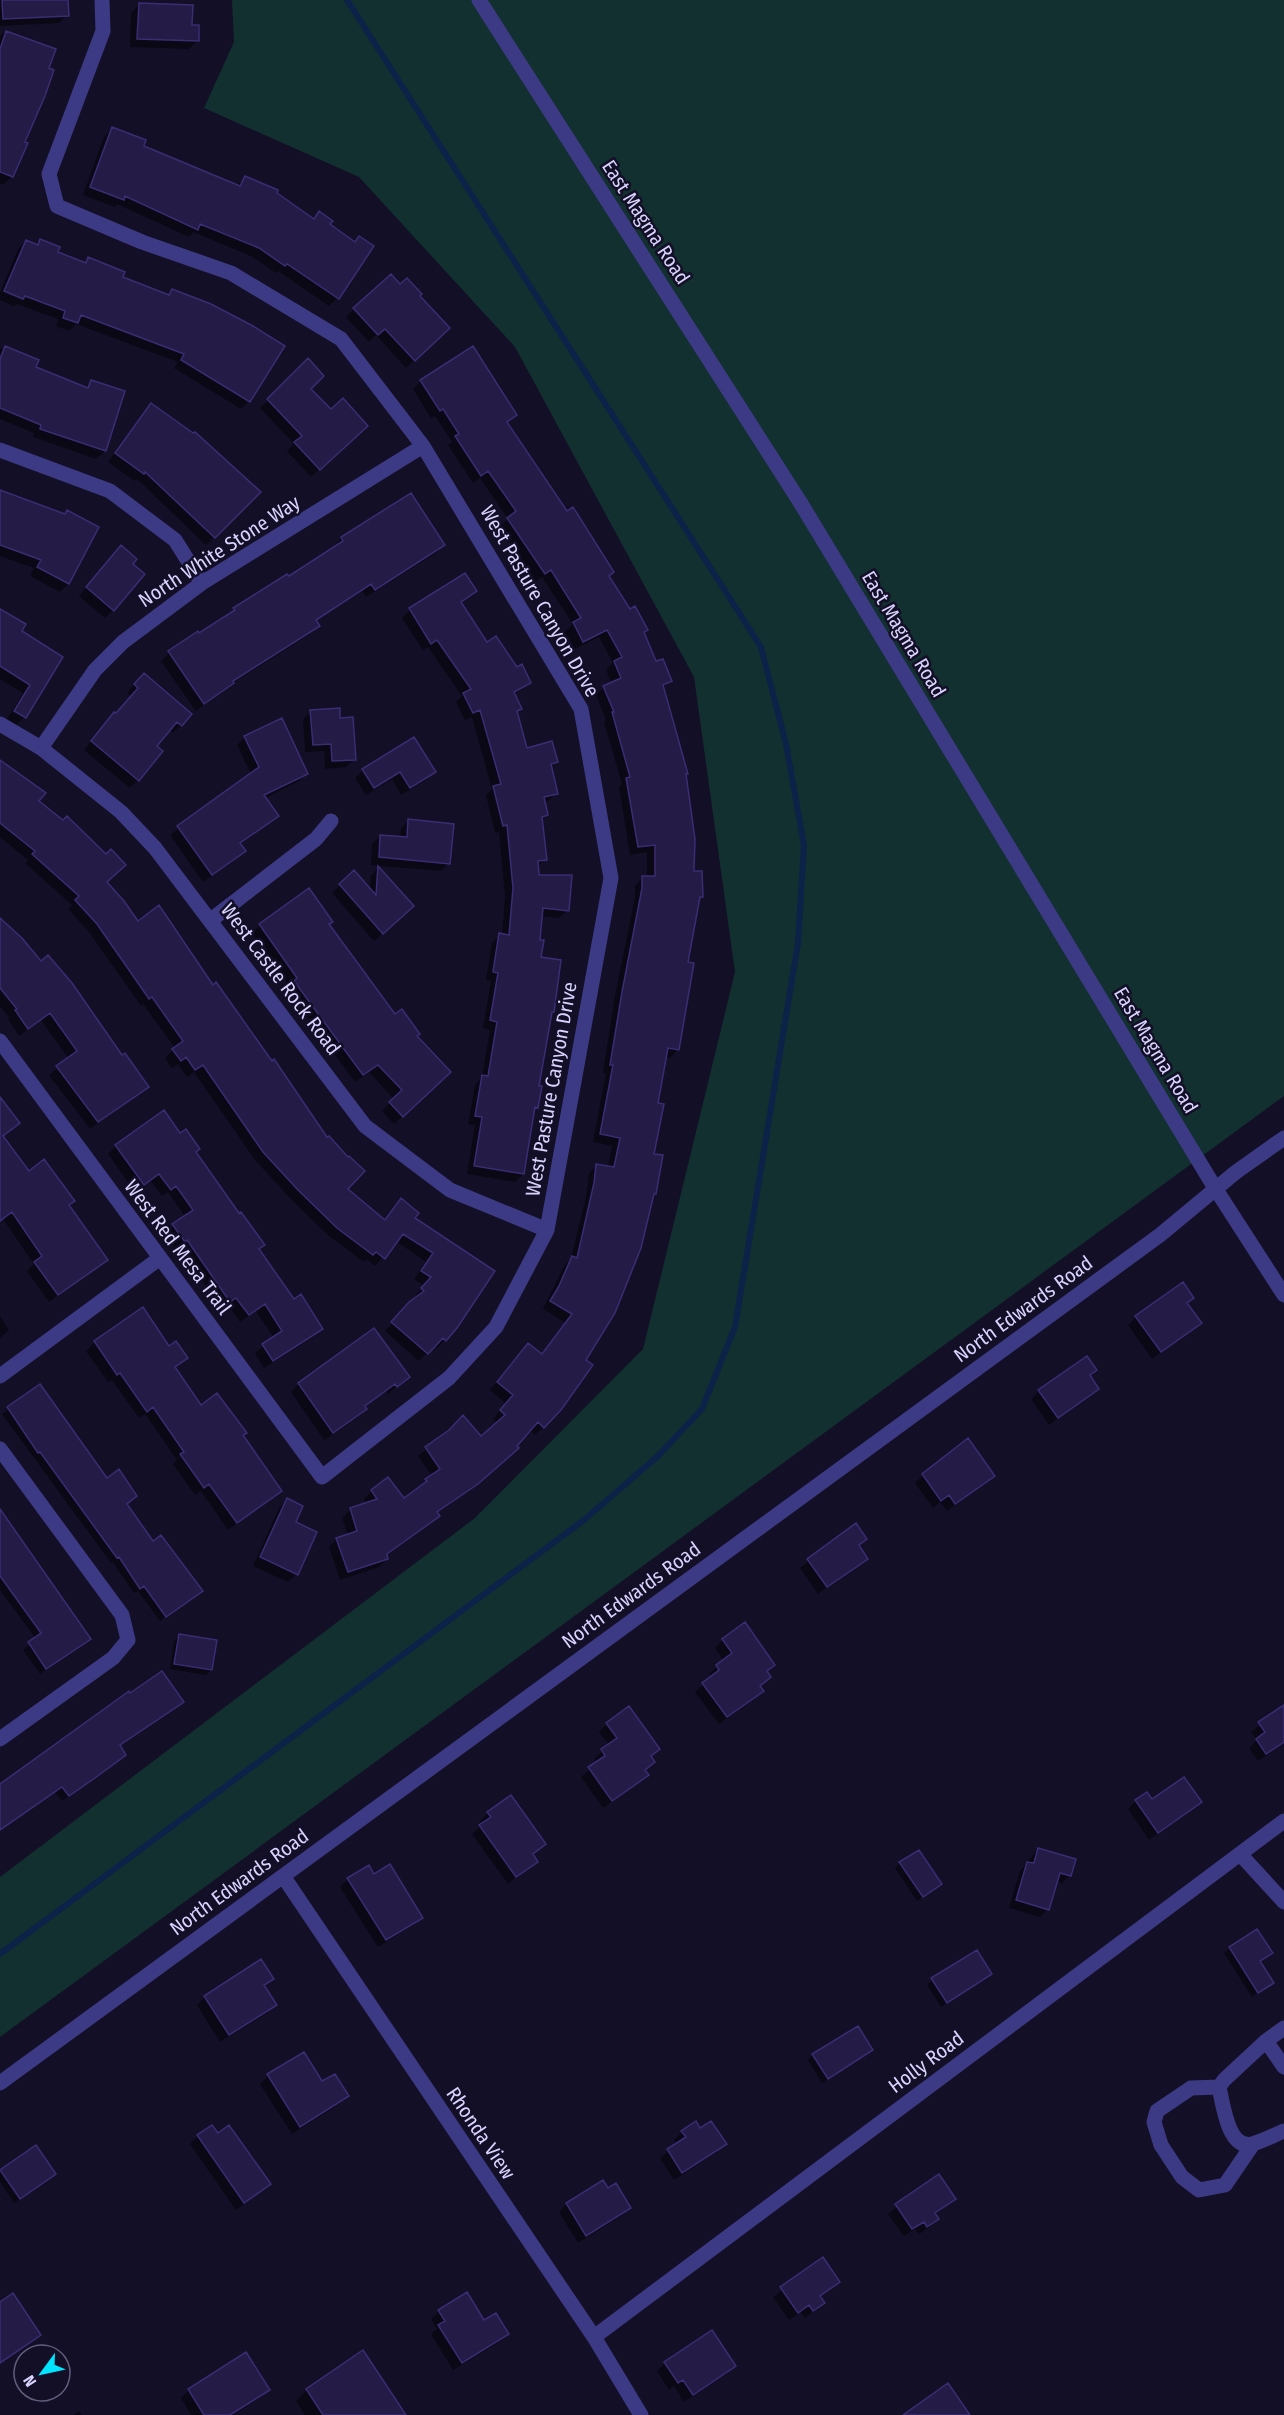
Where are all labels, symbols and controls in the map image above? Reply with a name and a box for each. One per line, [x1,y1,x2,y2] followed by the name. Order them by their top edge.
[597,155,695,289] street label: East Magma Road
[134,490,304,612] street label: North White Stone Way
[475,501,605,701] street label: West Pasture Canyon Drive
[857,566,951,702] street label: East Magma Road
[216,898,346,1060] street label: West Castle Rock Road
[520,980,582,1198] street label: West Pasture Canyon Drive
[1109,982,1203,1118] street label: East Magma Road
[120,1175,236,1319] street label: West Red Mesa Trail
[949,1251,1097,1367] street label: North Edwards Road
[557,1537,705,1653] street label: North Edwards Road
[165,1824,313,1940] street label: North Edwards Road
[884,2026,968,2098] street label: Holly Road
[441,2082,521,2184] street label: Rhonda View
[12,2343,72,2403] north arrow
[19,2372,40,2390] text: N

